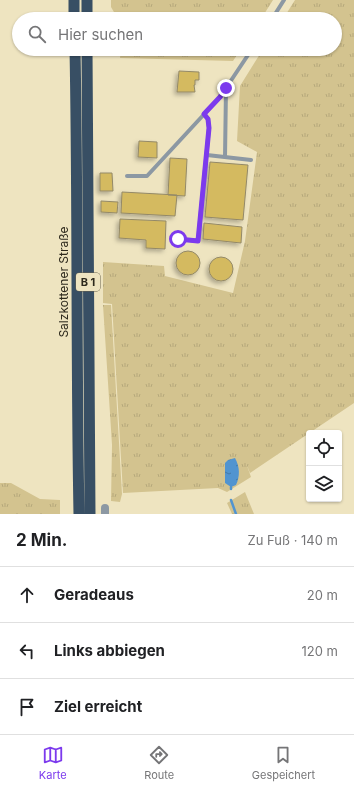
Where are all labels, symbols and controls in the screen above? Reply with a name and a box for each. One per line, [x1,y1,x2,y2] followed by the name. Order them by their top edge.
[12,12,342,56] search box
[26,23,48,45] icon: search
[58,25,143,44] text: Hier suchen
[217,79,235,97] route end
[56,226,71,338] street label: Salzkottener Straße
[169,230,187,248] route start
[76,273,100,291] road number: B 1
[306,430,342,502] map controls
[306,430,342,466] button: locate
[306,466,342,502] button: layers
[16,530,67,550] text: 2 Min.
[248,532,338,548] text: Zu Fuß · 140 m
[16,584,38,606] icon: ahead
[54,585,134,604] text: Geradeaus
[307,587,338,603] text: 20 m
[16,640,38,662] icon: left
[54,641,165,660] text: Links abbiegen
[302,643,338,659] text: 120 m
[16,696,38,718] icon: arrive
[54,697,142,716] text: Ziel erreicht
[39,744,67,782] tab: Karte
[144,744,174,782] tab: Route
[252,744,315,782] tab: Gespeichert

